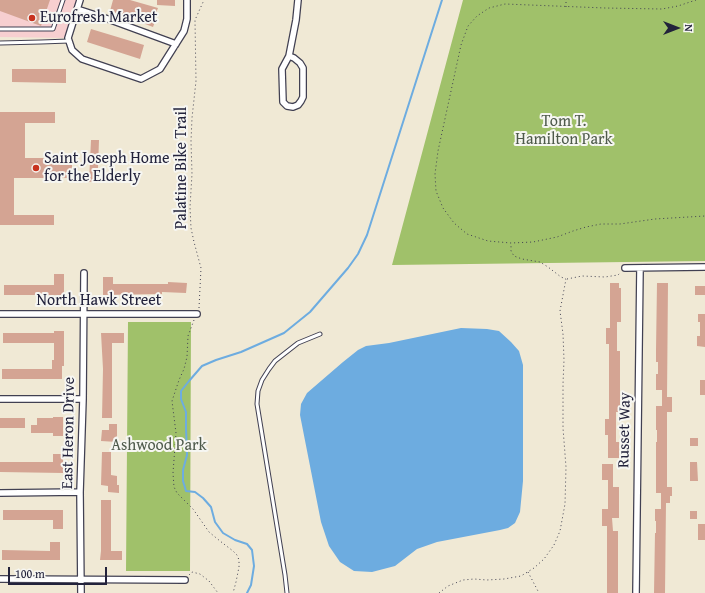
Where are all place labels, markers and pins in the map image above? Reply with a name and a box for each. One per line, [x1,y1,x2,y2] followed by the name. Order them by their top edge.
[40,8,157,28] place label: Eurofresh Market
[27,13,37,23] marker: Eurofresh Market
[44,149,170,187] place label: Saint Joseph Home for the Elderly
[31,163,41,173] marker: Saint Joseph Home for the Elderly

